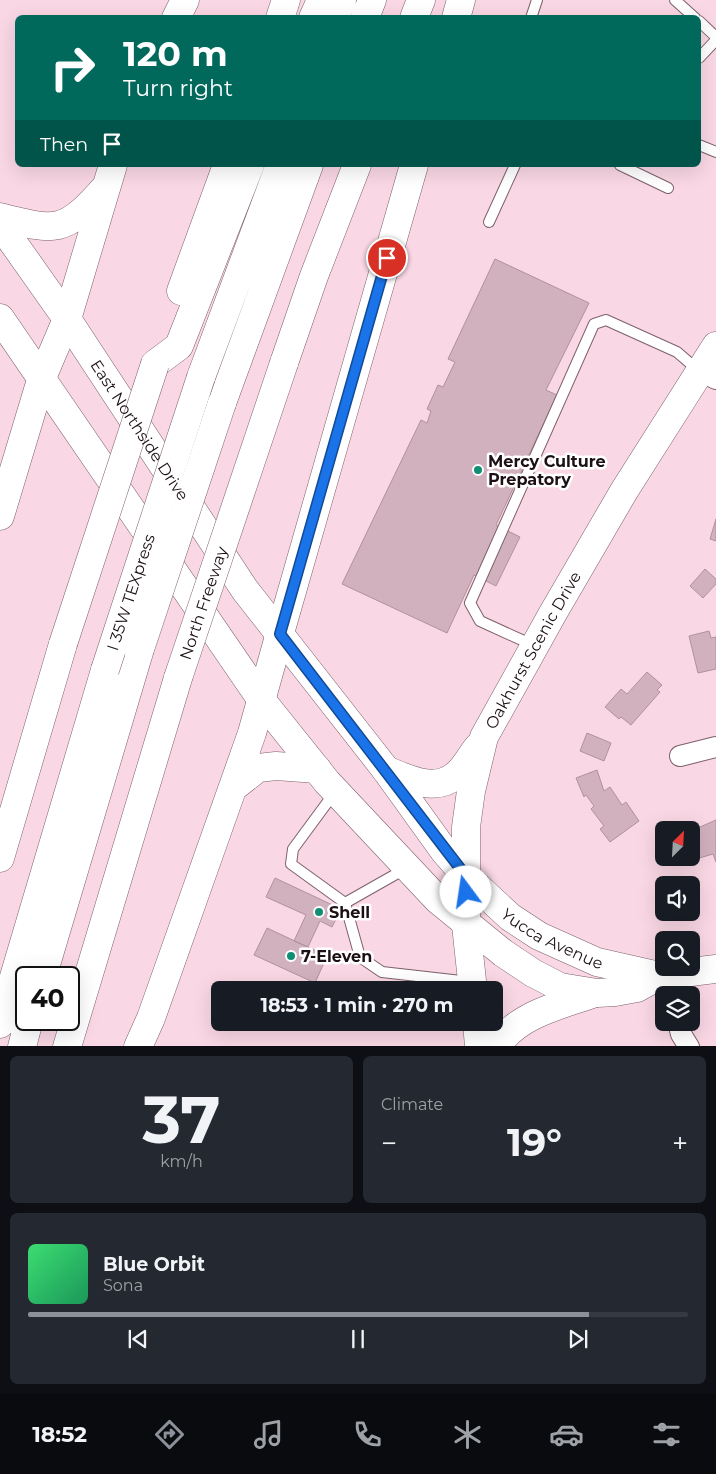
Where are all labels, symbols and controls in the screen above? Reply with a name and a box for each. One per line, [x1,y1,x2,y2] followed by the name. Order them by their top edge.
[123,32,228,75] text: 120 m
[40,35,105,100] icon: right
[123,75,233,102] text: Turn right
[98,130,126,158] icon: arrive
[40,133,88,156] text: Then
[366,237,408,279] pin
[373,244,401,272] icon: arrive
[86,356,193,504] street label: East Northside Drive
[488,452,606,489] place label: Mercy Culture Prepatory
[472,464,484,476] marker: Mercy Culture Prepatory
[103,531,159,653] street label: I 35W TEXpress
[176,544,232,662] street label: North Freeway
[481,568,585,732] street label: Oakhurst Scenic Drive
[655,821,700,866] north arrow
[655,821,700,1031] map controls
[439,865,491,917] position arrow
[655,876,700,921] button: sound
[329,903,370,922] place label: Shell
[497,905,605,973] street label: Yucca Avenue
[313,906,325,918] marker: Shell
[655,931,700,976] button: search
[301,947,372,966] place label: 7-Eleven
[285,950,297,962] marker: 7-Eleven
[15,966,80,1031] speed limit sign: 40
[655,986,700,1031] button: layers
[261,994,453,1017] text: 18:53 · 1 min · 270 m
[142,1080,221,1159] text: 37
[381,1095,443,1114] text: Climate
[507,1119,562,1166] text: 19°
[381,1126,397,1160] text: −
[672,1126,688,1160] text: +
[160,1152,203,1171] text: km/h
[103,1253,205,1276] text: Blue Orbit
[103,1276,143,1295] text: Sona
[124,1325,152,1353] icon: previous
[344,1325,372,1353] icon: pause
[564,1325,592,1353] icon: next
[152,1417,187,1452] icon: directions
[251,1417,286,1452] icon: music
[350,1417,385,1452] icon: phone
[450,1417,485,1452] icon: climate
[549,1417,584,1452] icon: car
[649,1417,684,1452] icon: filters
[32,1421,87,1448] text: 18:52

